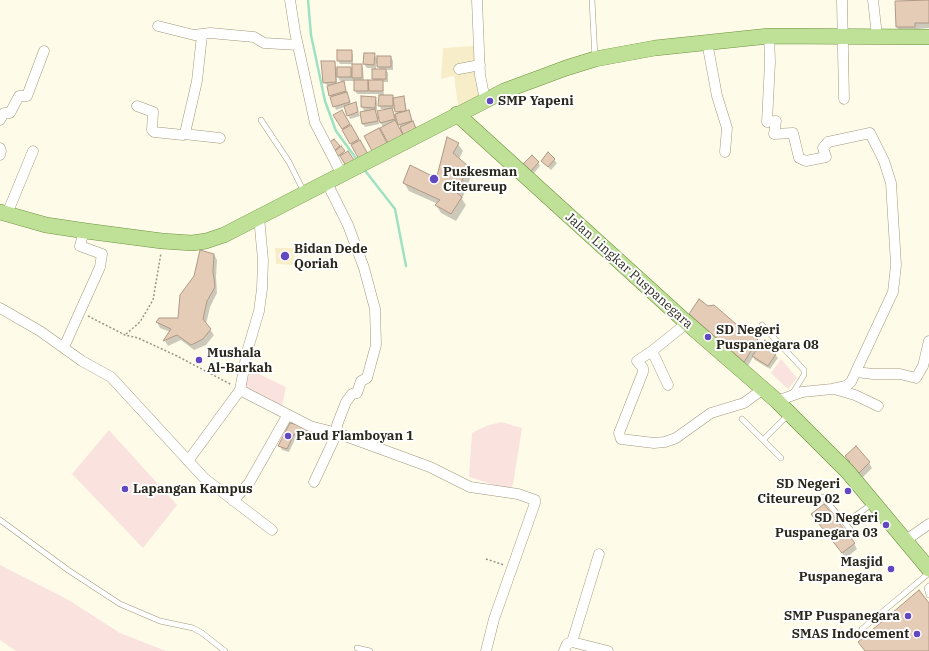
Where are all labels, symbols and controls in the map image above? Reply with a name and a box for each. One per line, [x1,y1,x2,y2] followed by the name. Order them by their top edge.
[498,93,574,109] place label: SMP Yapeni
[485,96,495,106] marker: SMP Yapeni
[443,164,517,195] place label: Puskesman Citeureup
[428,173,440,185] marker: Puskesman Citeureup
[562,210,696,332] street label: Jalan Lingkar Puspanegara
[294,241,368,272] place label: Bidan Dede Qoriah
[279,250,291,262] marker: Bidan Dede Qoriah
[716,322,819,353] place label: SD Negeri Puspanegara 08
[703,332,713,342] marker: SD Negeri Puspanegara 08
[207,345,272,376] place label: Mushala Al-Barkah
[194,355,204,365] marker: Mushala Al-Barkah
[296,428,414,444] place label: Paud Flamboyan 1
[283,431,293,441] marker: Paud Flamboyan 1
[757,476,840,507] place label: SD Negeri Citeureup 02
[133,481,253,497] place label: Lapangan Kampus
[120,484,130,494] marker: Lapangan Kampus
[843,486,853,496] marker: SD Negeri Citeureup 02
[775,510,878,541] place label: SD Negeri Puspanegara 03
[881,520,891,530] marker: SD Negeri Puspanegara 03
[799,554,883,585] place label: Masjid Puspanegara
[886,564,896,574] marker: Masjid Puspanegara
[784,608,900,624] place label: SMP Puspanegara
[903,611,913,621] marker: SMP Puspanegara
[792,626,909,642] place label: SMAS Indocement
[912,629,922,639] marker: SMAS Indocement

